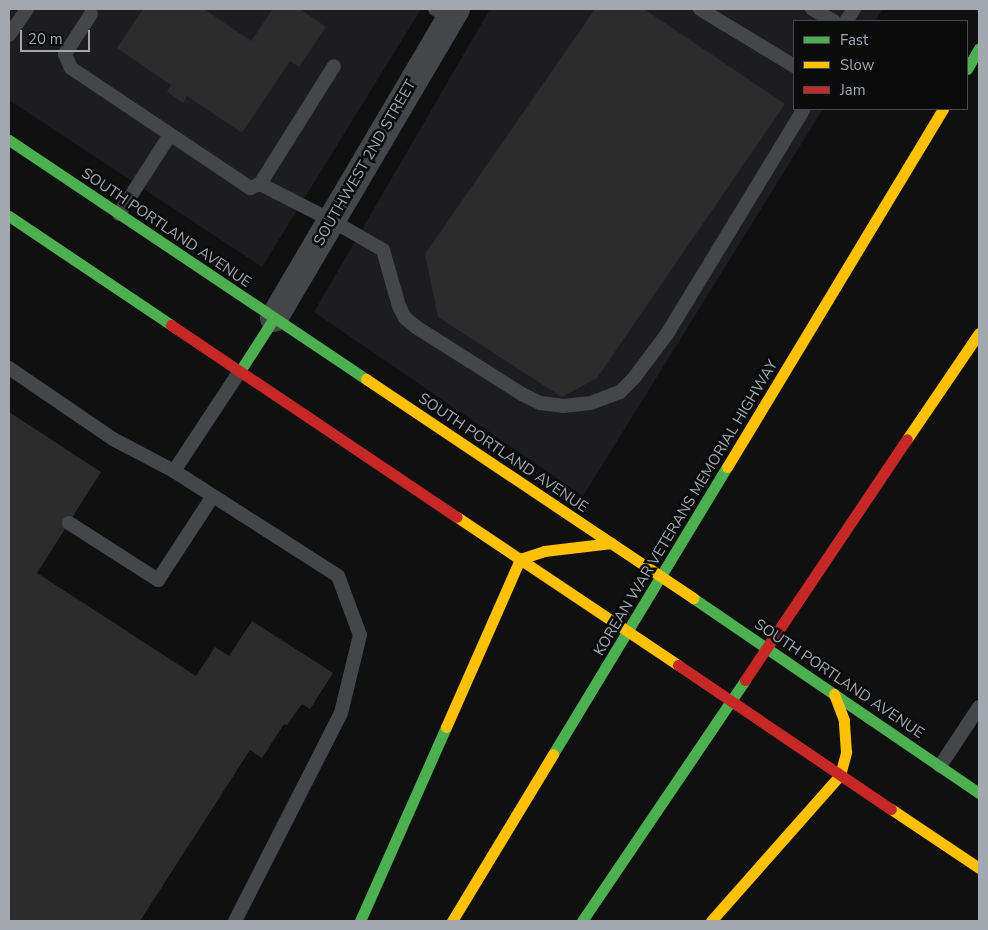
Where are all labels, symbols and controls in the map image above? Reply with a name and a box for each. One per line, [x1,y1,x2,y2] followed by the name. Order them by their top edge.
[22,20,92,52] scale bar
[793,20,968,110] legend
[28,29,63,49] text: 20 m
[840,30,868,50] text: Fast
[840,55,874,75] text: Slow
[310,77,420,249] street label: SOUTHWEST 2ND STREET
[840,80,866,100] text: Jam
[78,165,254,291] street label: SOUTH PORTLAND AVENUE
[590,357,782,659] street label: KOREAN WAR VETERANS MEMORIAL HIGHWAY
[415,390,591,516] street label: SOUTH PORTLAND AVENUE
[751,616,927,742] street label: SOUTH PORTLAND AVENUE

